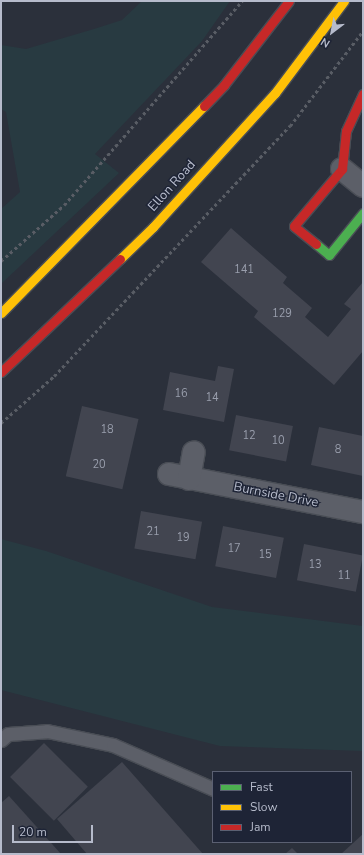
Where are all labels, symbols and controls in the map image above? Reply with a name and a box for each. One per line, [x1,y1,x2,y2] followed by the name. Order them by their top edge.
[312,12,352,52] north arrow
[318,34,333,51] text: N
[145,157,199,215] street label: Ellon Road
[234,263,254,277] house number: 141
[272,307,292,321] house number: 129
[174,387,188,401] house number: 16
[205,391,219,405] house number: 14
[100,423,114,437] house number: 18
[242,429,256,443] house number: 12
[271,434,285,448] house number: 10
[335,443,341,457] house number: 8
[92,458,106,472] house number: 20
[232,479,320,511] street label: Burnside Drive
[146,525,160,539] house number: 21
[176,531,190,545] house number: 19
[227,542,241,556] house number: 17
[258,548,272,562] house number: 15
[308,558,322,572] house number: 13
[337,569,351,583] house number: 11
[212,771,352,843] legend
[250,779,273,795] text: Fast
[250,799,278,815] text: Slow
[14,817,95,843] scale bar
[250,819,271,835] text: Jam
[19,824,47,840] text: 20 m

